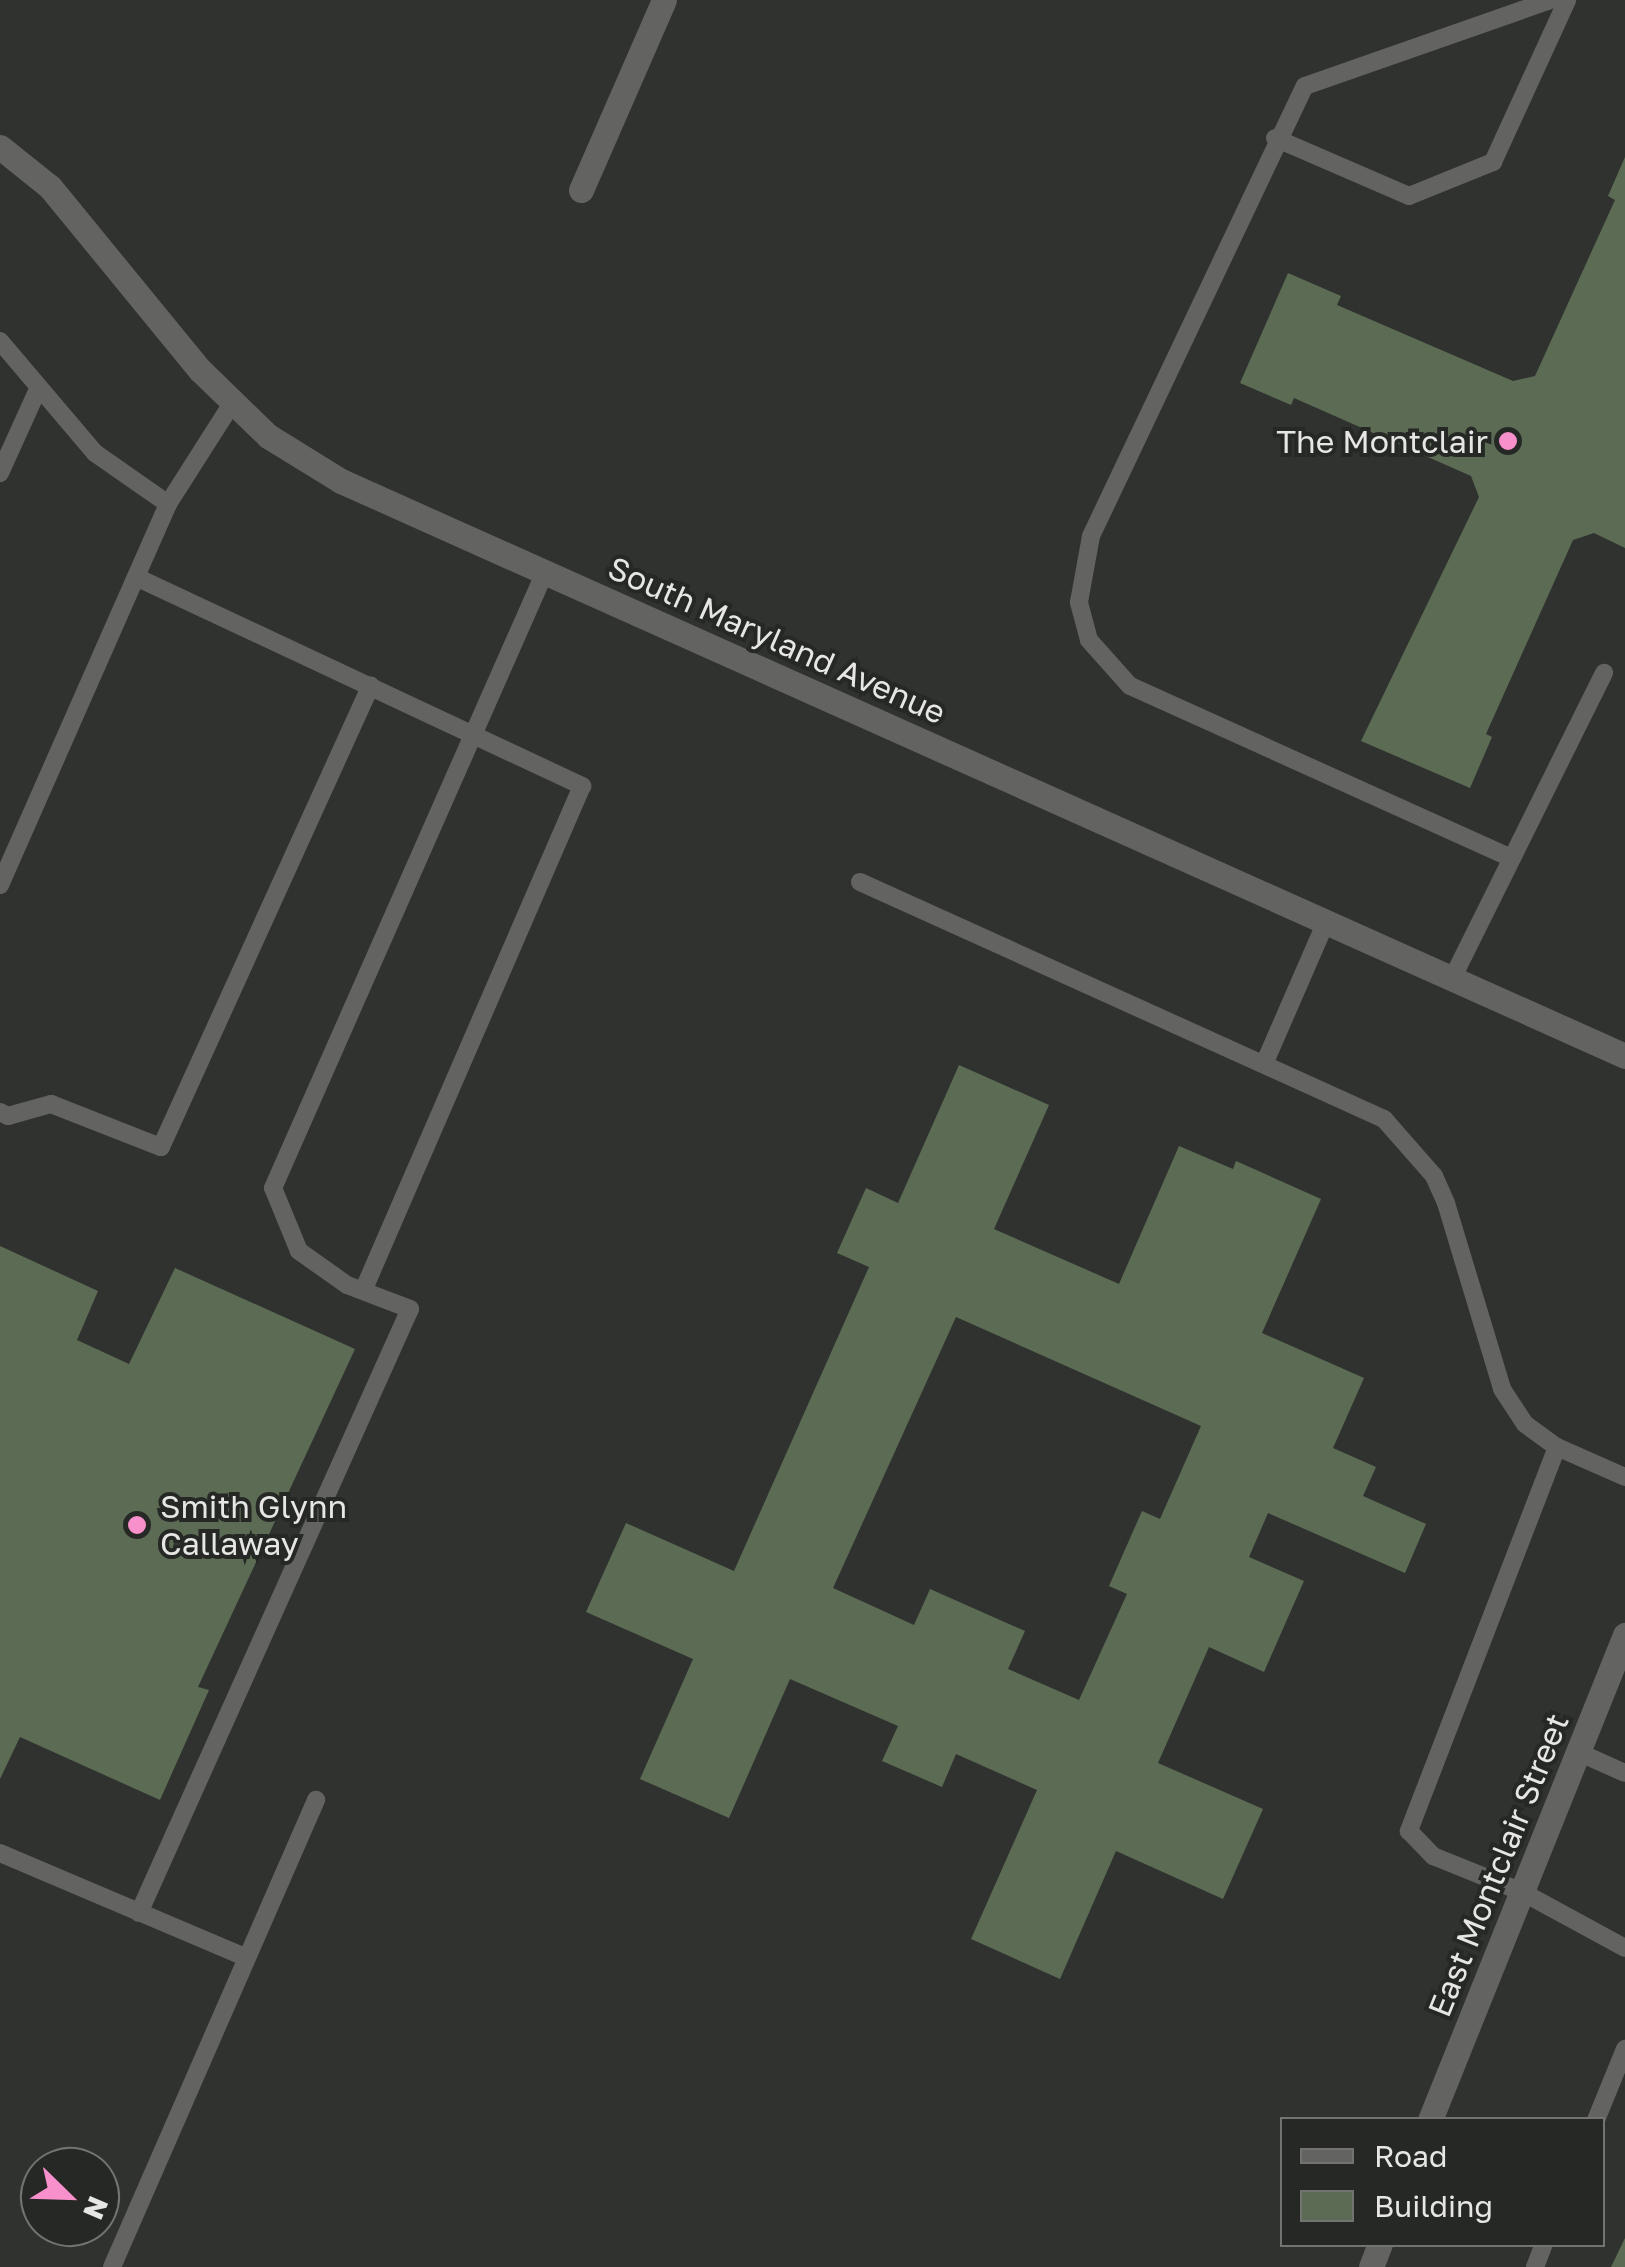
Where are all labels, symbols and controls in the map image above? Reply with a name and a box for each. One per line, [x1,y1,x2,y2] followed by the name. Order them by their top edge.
[1276,422,1488,460] place label: The Montclair
[1497,430,1519,452] marker: The Montclair
[602,548,952,732] street label: South Maryland Avenue
[160,1488,347,1563] place label: Smith Glynn Callaway
[124,1512,150,1538] marker: Smith Glynn Callaway
[1420,1708,1576,2022] street label: East Montclair Street
[1280,2117,1605,2247] legend
[1374,2138,1448,2174] text: Road
[20,2147,120,2247] north arrow
[1374,2188,1493,2224] text: Building
[77,2192,116,2224] text: N

